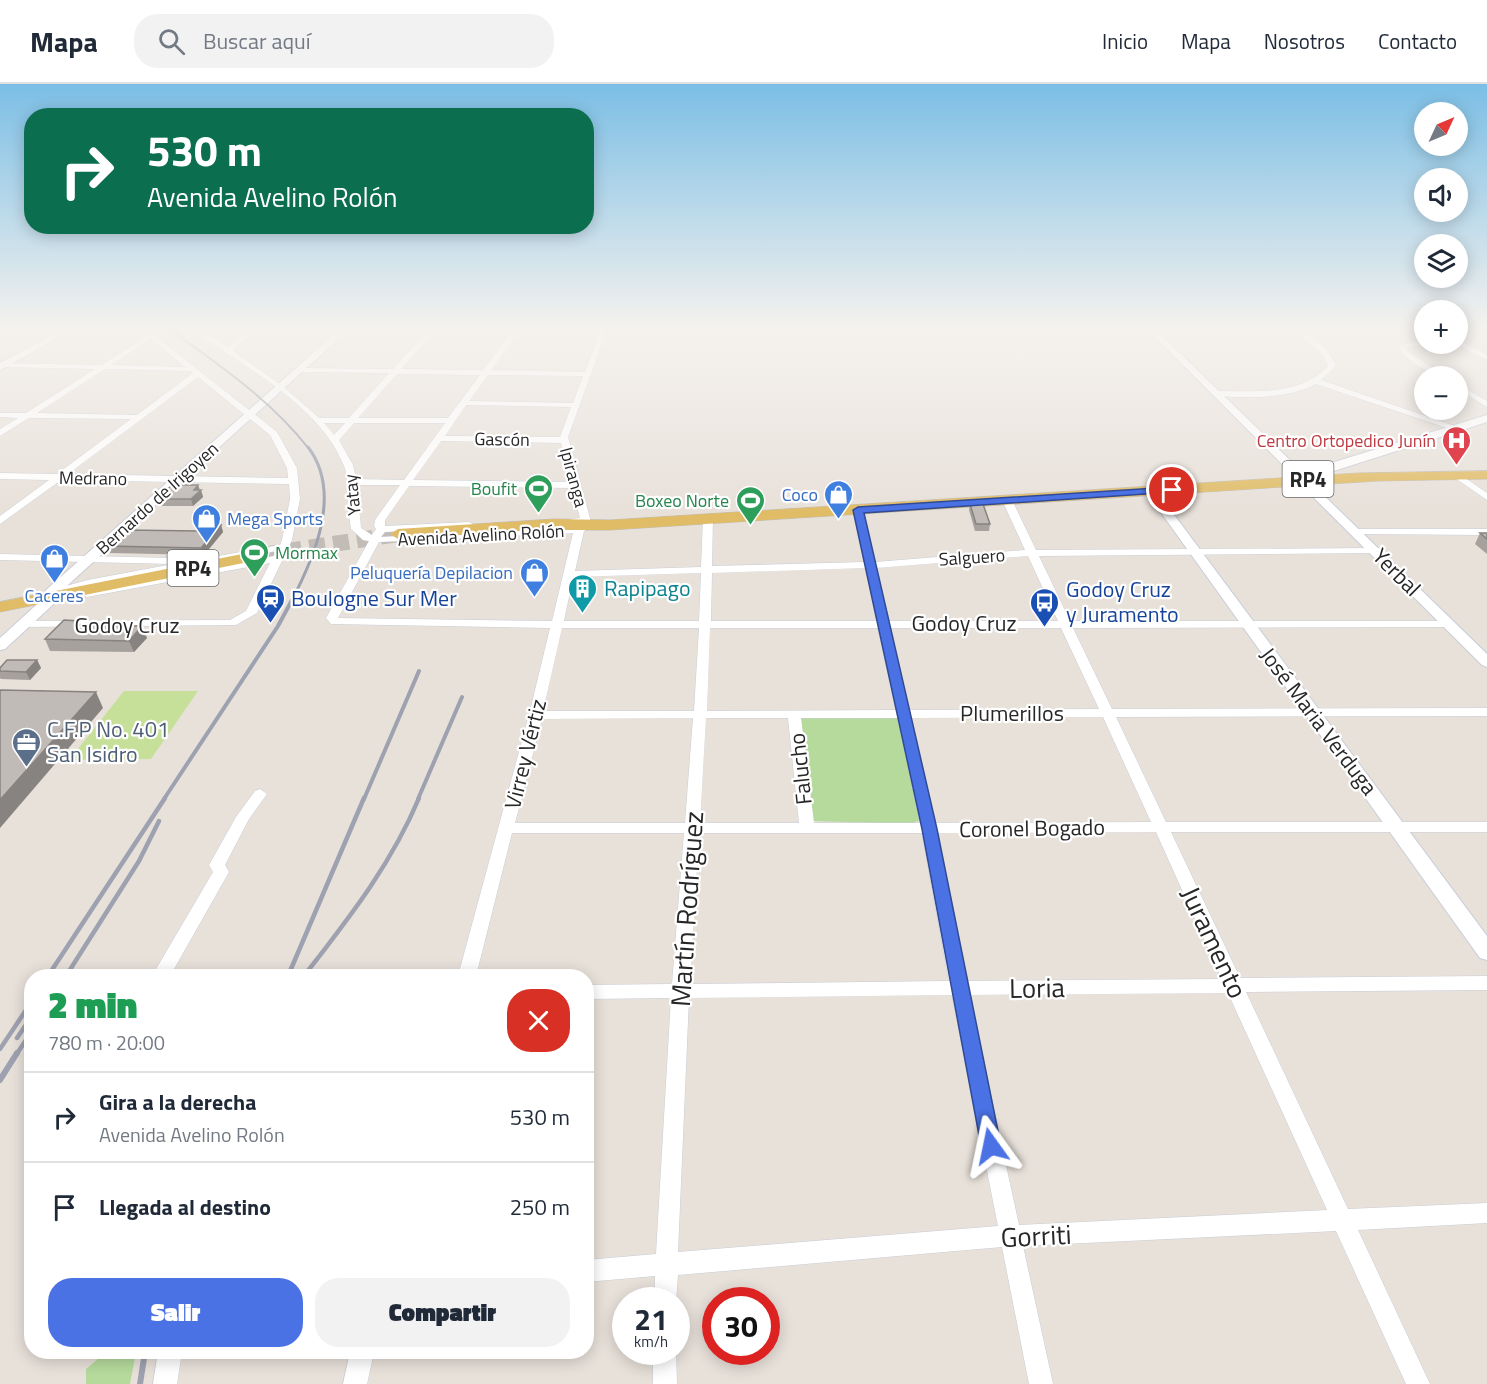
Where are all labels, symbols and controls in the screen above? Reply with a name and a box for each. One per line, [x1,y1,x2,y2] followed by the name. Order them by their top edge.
[134,14,554,68] search box
[30,20,98,63] text: Mapa
[203,24,311,58] text: Buscar aquí
[155,25,188,58] icon: search
[1102,25,1148,57] text: Inicio
[1181,25,1231,57] text: Mapa
[1264,25,1345,57] text: Nosotros
[1378,25,1457,57] text: Contacto
[1414,102,1468,156] north arrow
[1414,102,1468,420] map controls
[147,118,262,182] text: 530 m
[48,132,126,210] icon: right
[1414,168,1468,222] button: sound
[147,176,398,217] text: Avenida Avelino Rolón
[1414,234,1468,288] button: layers
[1414,300,1468,354] button: +
[1414,366,1468,420] button: −
[1441,424,1473,466] hospital icon: Centro Ortopedico Junín
[474,425,530,453] street label: Gascón
[1257,427,1436,454] place label: Centro Ortopedico Junín
[90,435,224,561] street label: Bernardo de Irigoyen
[553,444,595,510] street label: Ipiranga
[1282,461,1334,497] road number: RP4
[59,464,127,492] street label: Medrano
[1146,464,1197,515] pin
[522,472,554,514] sports icon: Boufit
[336,473,368,517] street label: Yatay
[1155,473,1188,506] icon: arrive
[471,475,518,502] place label: Boufit
[823,478,855,520] shop icon: Coco
[782,481,818,508] place label: Coco
[734,484,766,526] sports icon: Boxeo Norte
[635,487,729,514] place label: Boxeo Norte
[190,502,222,544] shop icon: Mega Sports
[227,505,323,532] place label: Mega Sports
[397,517,565,553] street label: Avenida Avelino Rolón
[238,536,270,578] sports icon: Mormax
[275,539,338,566] place label: Mormax
[1365,540,1429,604] street label: Yerbal
[938,541,1006,573] street label: Salguero
[38,542,70,584] shop icon: Caceres
[168,550,218,586] road number: RP4
[518,556,550,598] shop icon: Peluquería Depilacion
[350,559,513,586] place label: Peluquería Depilacion
[604,571,691,605] place label: Rapipago
[567,572,599,614] building icon: Rapipago
[1066,572,1179,631] place label: Godoy Cruz y Juramento
[291,581,457,615] place label: Boulogne Sur Mer
[24,582,84,609] place label: Caceres
[254,582,286,624] station icon: Boulogne Sur Mer
[1029,586,1061,628] bus stop icon: Godoy Cruz y Juramento
[912,606,1016,640] street label: Godoy Cruz
[75,608,179,642] street label: Godoy Cruz
[1252,640,1386,802] street label: José Maria Verduga
[495,695,555,813] street label: Virrey Vértiz
[960,696,1064,730] street label: Plumerillos
[47,712,169,771] place label: C.F.P No. 401 San Isidro
[10,726,42,768] office icon: C.F.P No. 401 San Isidro
[779,732,821,806] street label: Falucho
[659,810,713,1008] street label: Martín Rodríguez
[959,810,1105,846] street label: Coronel Bogado
[1171,879,1259,1005] street label: Juramento
[1009,966,1066,1008] street label: Loria
[48,977,137,1032] text: 2 min
[507,989,570,1052] button: close
[48,1027,165,1058] text: 780 m · 20:00
[99,1085,256,1119] text: Gira a la derecha
[510,1100,570,1134] text: 530 m
[48,1101,81,1134] icon: right
[959,1114,1023,1178] position arrow
[99,1119,285,1150] text: Avenida Avelino Rolón
[99,1190,271,1224] text: Llegada al destino
[510,1190,570,1224] text: 250 m
[48,1191,81,1224] icon: arrive
[1000,1213,1072,1257] street label: Gorriti
[48,1278,303,1347] button: Salir
[315,1278,570,1347] button: Compartir
[702,1287,780,1365] speed limit sign: 30
[634,1296,668,1342] text: 21
[634,1330,668,1353] text: km/h

